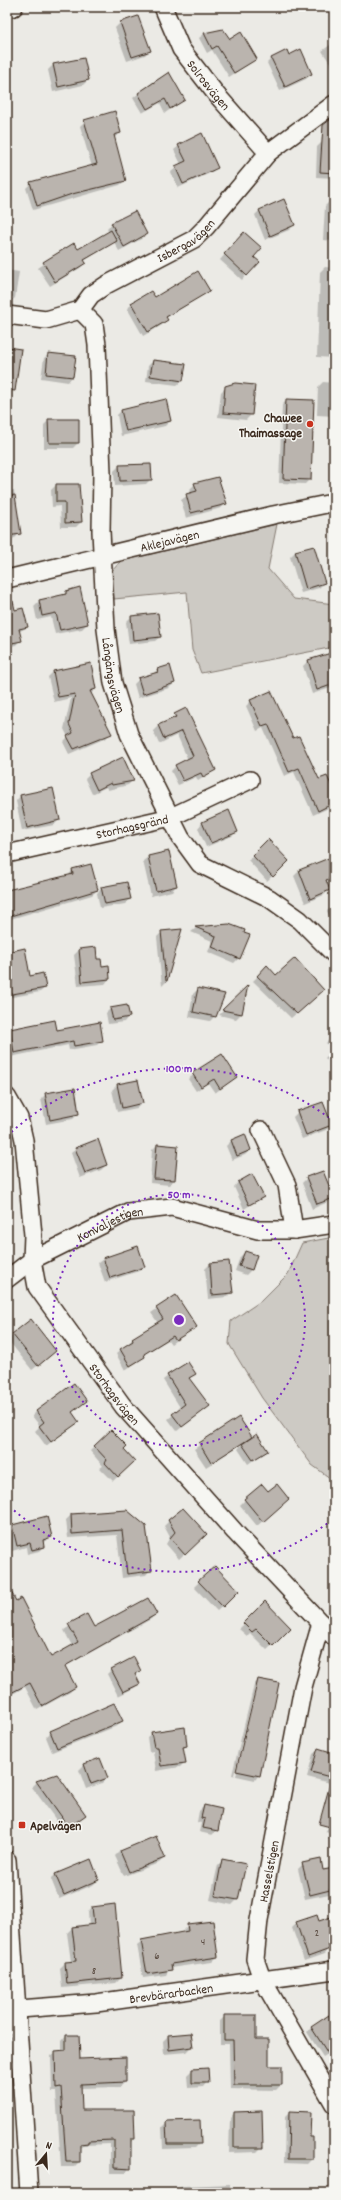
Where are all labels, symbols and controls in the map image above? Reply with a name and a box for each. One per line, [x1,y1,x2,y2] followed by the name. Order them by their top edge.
[181,57,233,116] street label: Solrosvägen
[154,216,221,269] street label: Isbergavägen
[239,410,302,444] place label: Chawee Thaimassage
[305,419,315,429] marker: Chawee Thaimassage
[138,526,201,559] street label: Aklejavägen
[95,636,129,716] street label: Långängsvägen
[94,811,170,846] street label: Storhagsgränd
[166,1061,192,1078] text: 100 m
[167,1187,191,1204] text: 50 m
[74,1203,144,1248] street label: Konvaljestigen
[172,1313,186,1327] centre of rings
[83,1360,143,1431] street label: Storhagsvägen
[30,1818,81,1837] place label: Apelvägen
[17,1820,27,1830] marker: Apelvägen
[255,1839,286,1904] street label: Hasselstigen
[315,1926,320,1942] house number: 2
[201,1935,205,1951] house number: 4
[154,1949,160,1965] house number: 6
[92,1964,96,1980] house number: 8
[128,1980,214,2010] street label: Brevbärarbacken
[26,2134,66,2174] north arrow
[43,2138,54,2155] text: N

